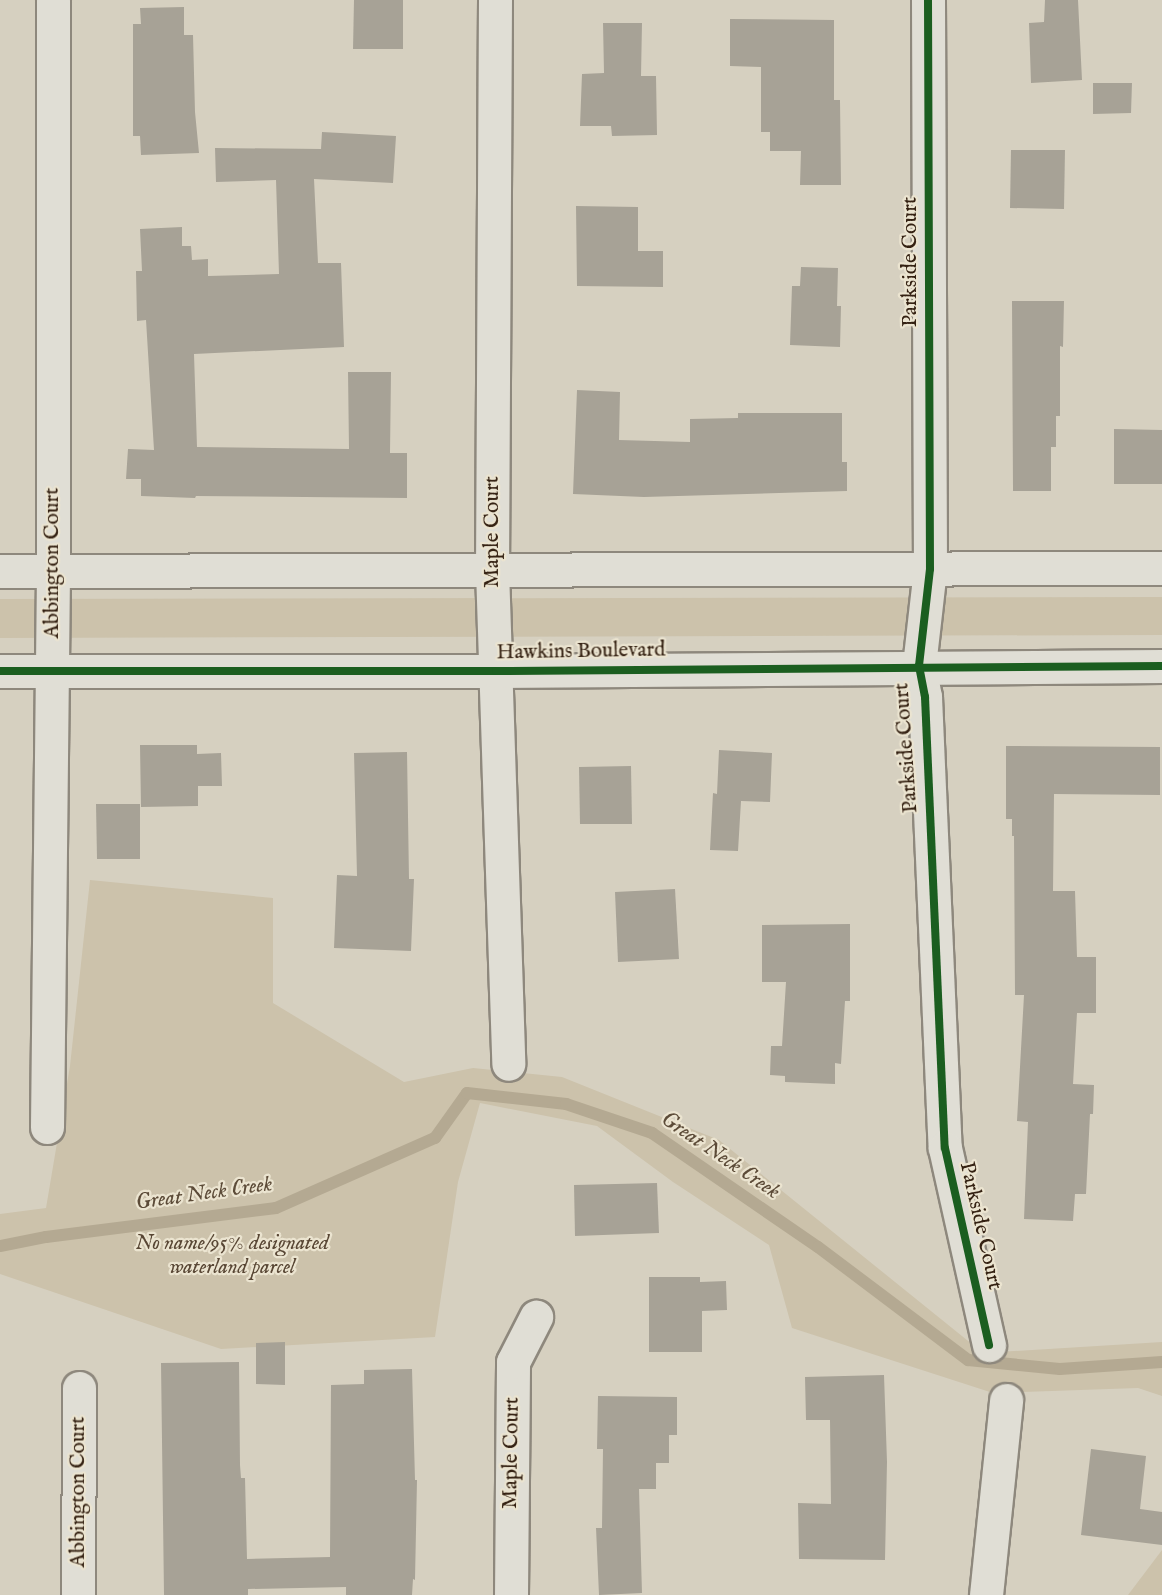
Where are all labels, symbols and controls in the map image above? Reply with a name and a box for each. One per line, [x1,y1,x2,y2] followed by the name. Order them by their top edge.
[898,197,924,327] street label: Parkside Court
[480,476,506,588] street label: Maple Court
[40,487,66,639] street label: Abbington Court
[496,638,666,666] street label: Hawkins Boulevard
[890,682,924,814] street label: Parkside Court
[655,1106,785,1206] water label: Great Neck Creek
[953,1160,1007,1292] street label: Parkside Court
[134,1171,274,1217] water label: Great Neck Creek
[135,1231,329,1281] park label: No name/95% designated waterland parcel
[498,1397,526,1509] street label: Maple Court
[66,1416,92,1568] street label: Abbington Court

